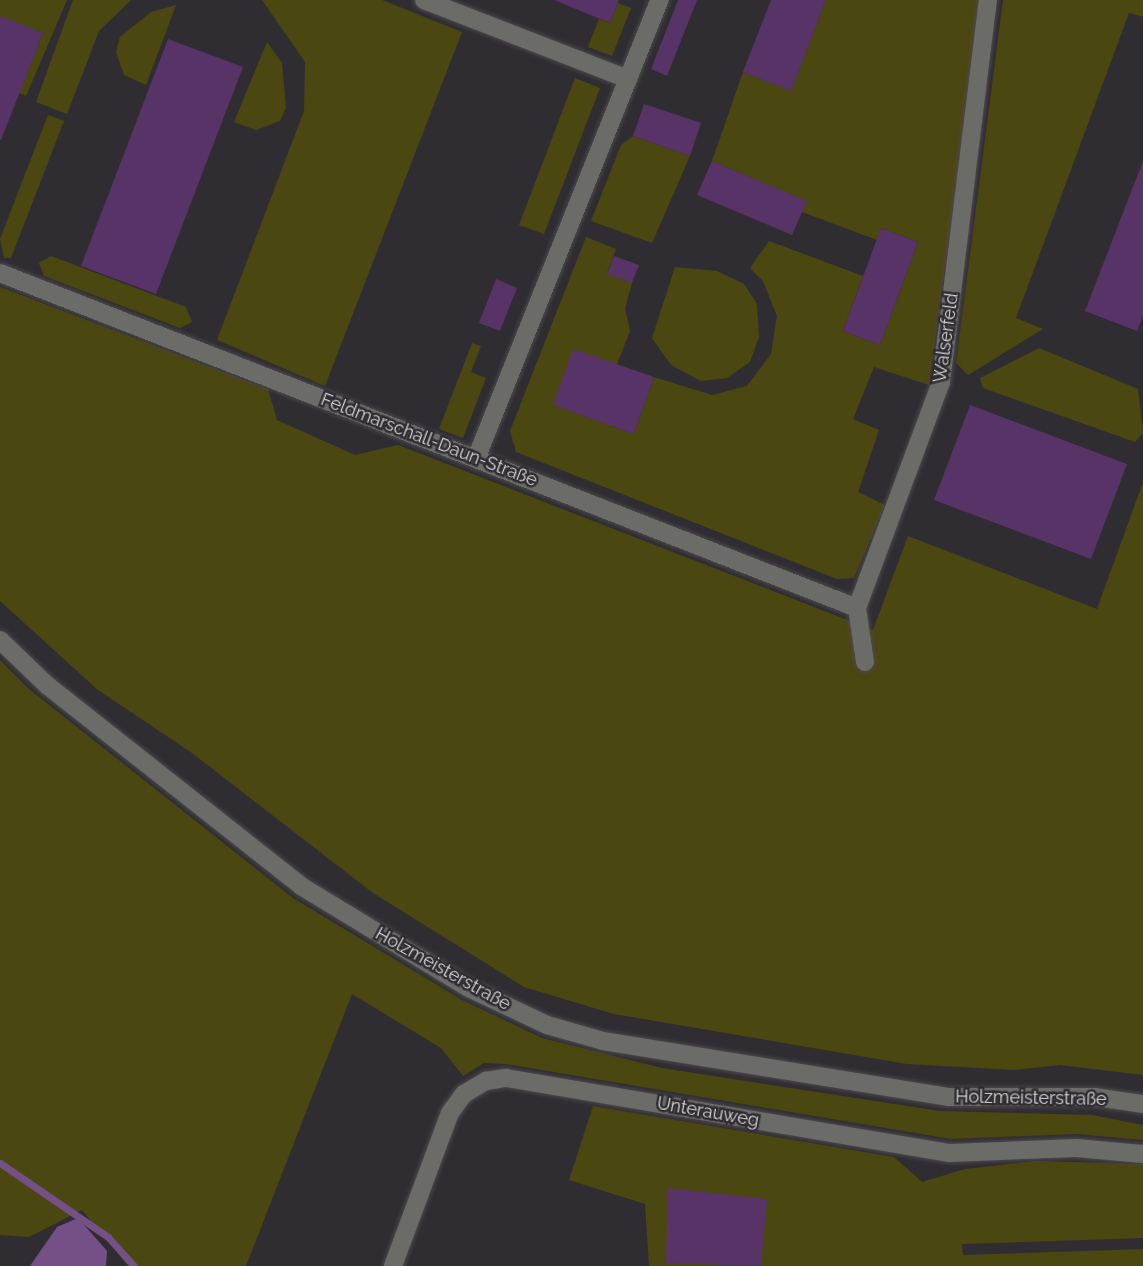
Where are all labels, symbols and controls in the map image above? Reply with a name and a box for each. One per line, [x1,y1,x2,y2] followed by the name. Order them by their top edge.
[929,292,963,384] street label: Walserfeld
[318,389,540,491] street label: Feldmarschall-Daun-Straße
[372,923,514,1015] street label: Holzmeisterstraße
[955,1086,1107,1110] street label: Holzmeisterstraße
[655,1092,761,1132] street label: Unterauweg

